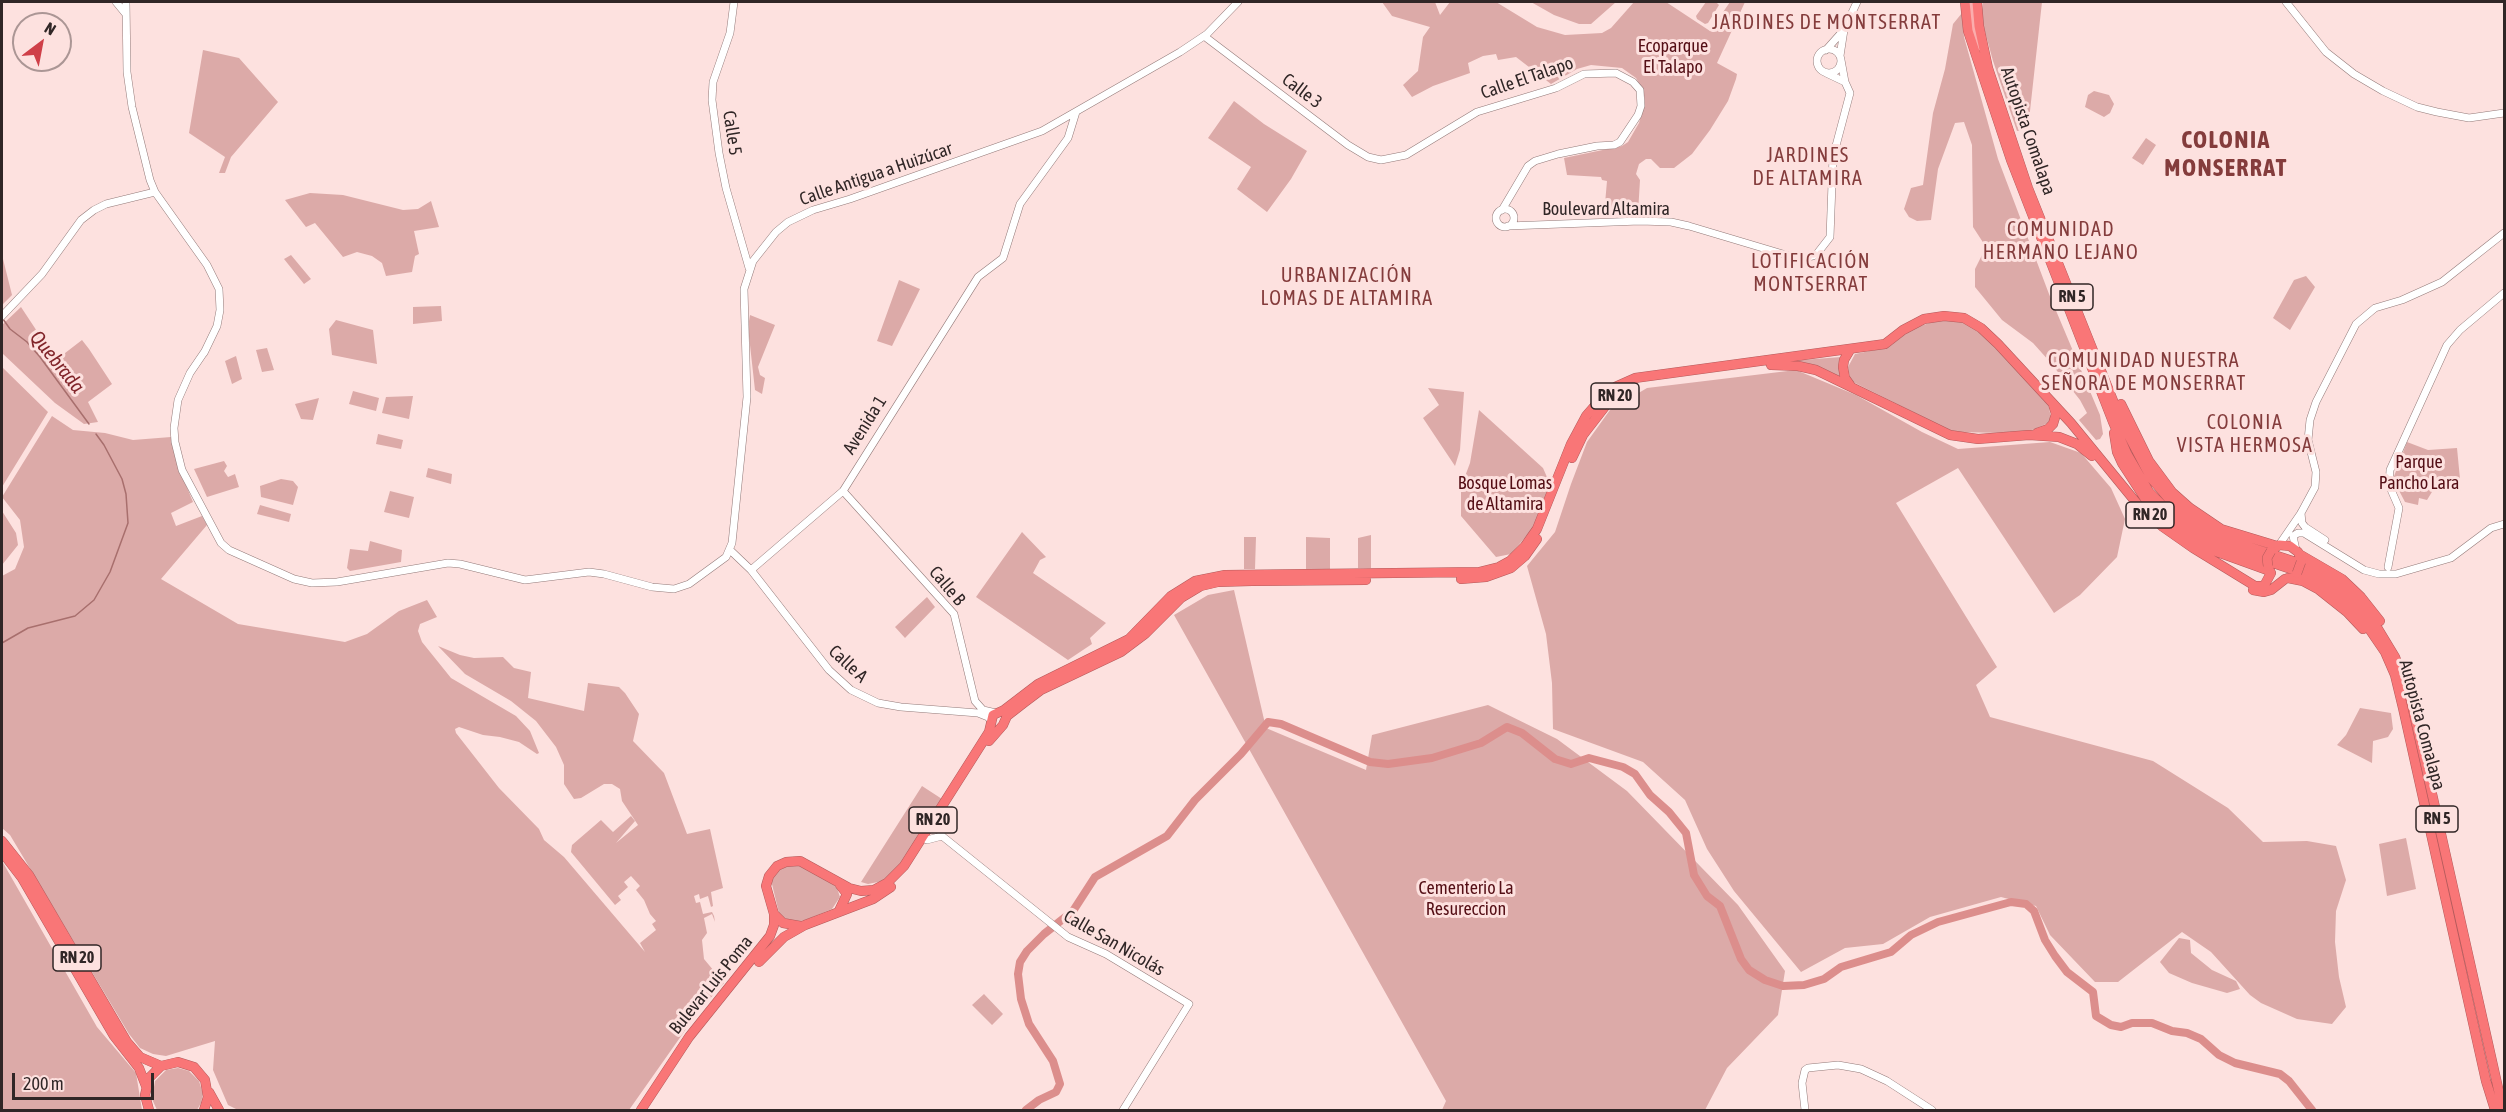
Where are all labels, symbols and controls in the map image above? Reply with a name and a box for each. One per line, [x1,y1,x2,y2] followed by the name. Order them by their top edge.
[1712,11,1942,35] district label: JARDINES DE MONTSERRAT
[12,12,72,72] north arrow
[42,18,59,39] text: N
[1638,35,1708,78] park label: Ecoparque El Talapo
[1478,52,1576,104] street label: Calle El Talapo
[1996,64,2060,198] street label: Autopista Comalapa
[1278,69,1326,113] street label: Calle 3
[718,109,746,157] street label: Calle 5
[2164,126,2288,182] district label: COLONIA MONSERRAT
[797,138,955,210] street label: Calle Antigua a Huizúcar
[1753,144,1863,191] district label: JARDINES DE ALTAMIRA
[1542,198,1670,220] street label: Boulevard Altamira
[1983,218,2139,265] district label: COMUNIDAD HERMANO LEJANO
[1751,250,1871,297] district label: LOTIFICACIÓN MONTSERRAT
[1260,264,1434,311] district label: URBANIZACIÓN LOMAS DE ALTAMIRA
[2051,284,2093,310] road number: RN 5
[25,326,89,398] water label: Quebrada
[2041,349,2247,396] district label: COMUNIDAD NUESTRA SEÑORA DE MONSERRAT
[1591,383,1639,409] road number: RN 20
[839,392,891,458] street label: Avenida 1
[2177,411,2313,458] district label: COLONIA VISTA HERMOSA
[2379,451,2459,494] park label: Parque Pancho Lara
[1458,472,1552,514] park label: Bosque Lomas de Altamira
[2126,502,2174,528] road number: RN 20
[924,562,970,610] street label: Calle B
[824,641,872,687] street label: Calle A
[2394,658,2450,792] street label: Autopista Comalapa
[2416,806,2458,832] road number: RN 5
[909,807,957,833] road number: RN 20
[1418,877,1514,920] park label: Cementerio La Resureccion
[1060,905,1168,981] street label: Calle San Nicolás
[665,931,757,1039] street label: Bulevar Luis Poma
[53,945,101,971] road number: RN 20
[15,1061,158,1099] scale bar
[23,1073,64,1094] text: 200 m

